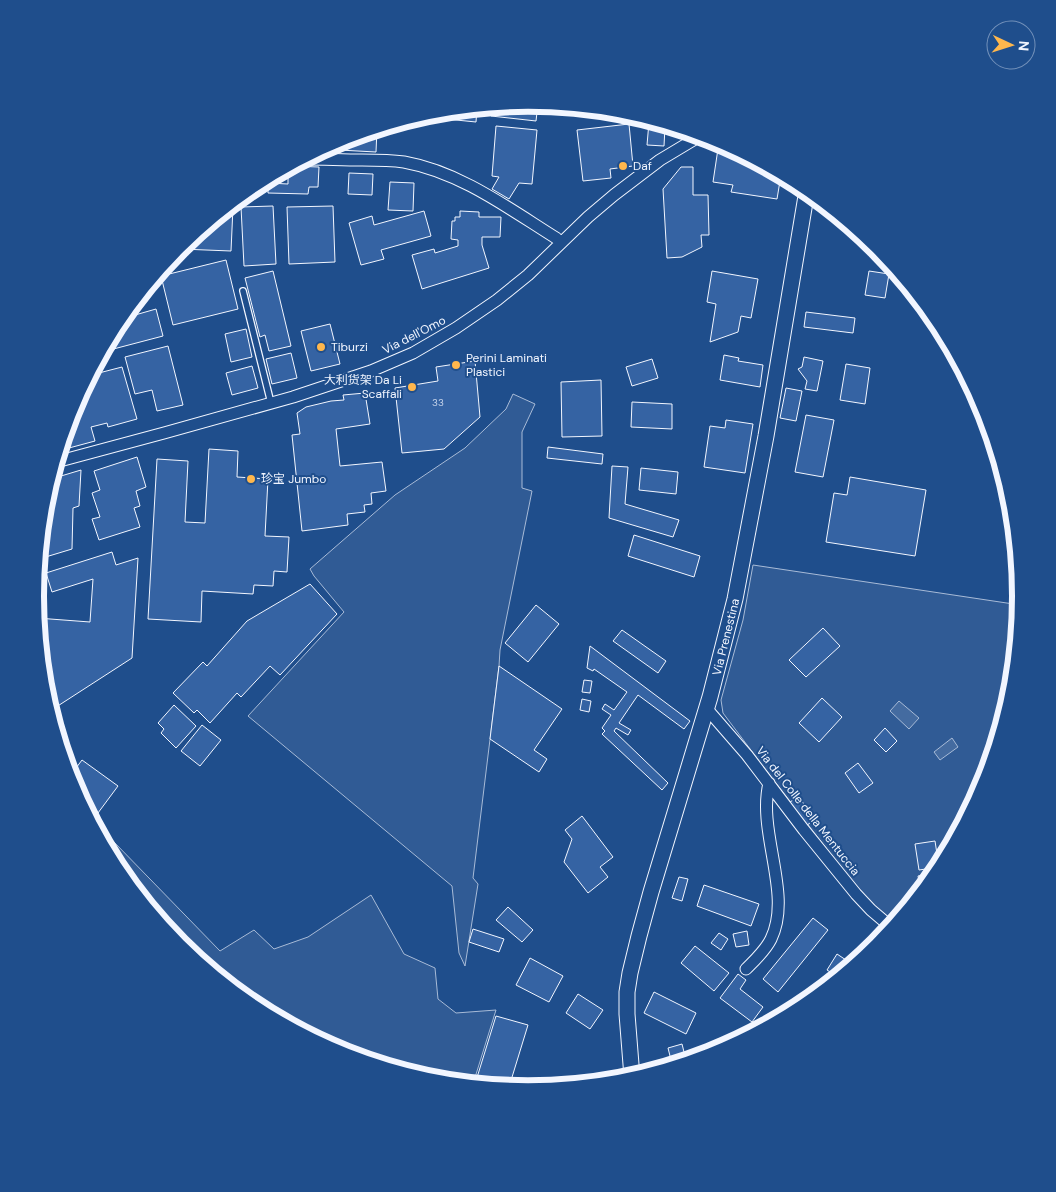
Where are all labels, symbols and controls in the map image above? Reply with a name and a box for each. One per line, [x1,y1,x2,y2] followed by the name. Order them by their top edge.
[986,20,1036,70] north arrow
[1015,40,1033,52] text: N
[633,158,652,174] place label: Daf
[617,160,629,172] marker: Daf
[379,312,449,358] street label: Via dell'Omo
[331,339,368,355] place label: Tiburzi
[315,341,327,353] marker: Tiburzi
[466,350,547,380] place label: Perini Laminati Plastici
[450,359,462,371] marker: Perini Laminati Plastici
[324,372,402,402] place label: 大利货架 Da Li Scaffali
[406,381,418,393] marker: 大利货架 Da Li Scaffali
[432,396,444,409] house number: 33
[261,471,326,487] place label: 珍宝 Jumbo
[245,473,257,485] marker: 珍宝 Jumbo
[709,597,743,677] street label: Via Prenestina
[752,743,864,879] street label: Via del Colle della Mentuccia

